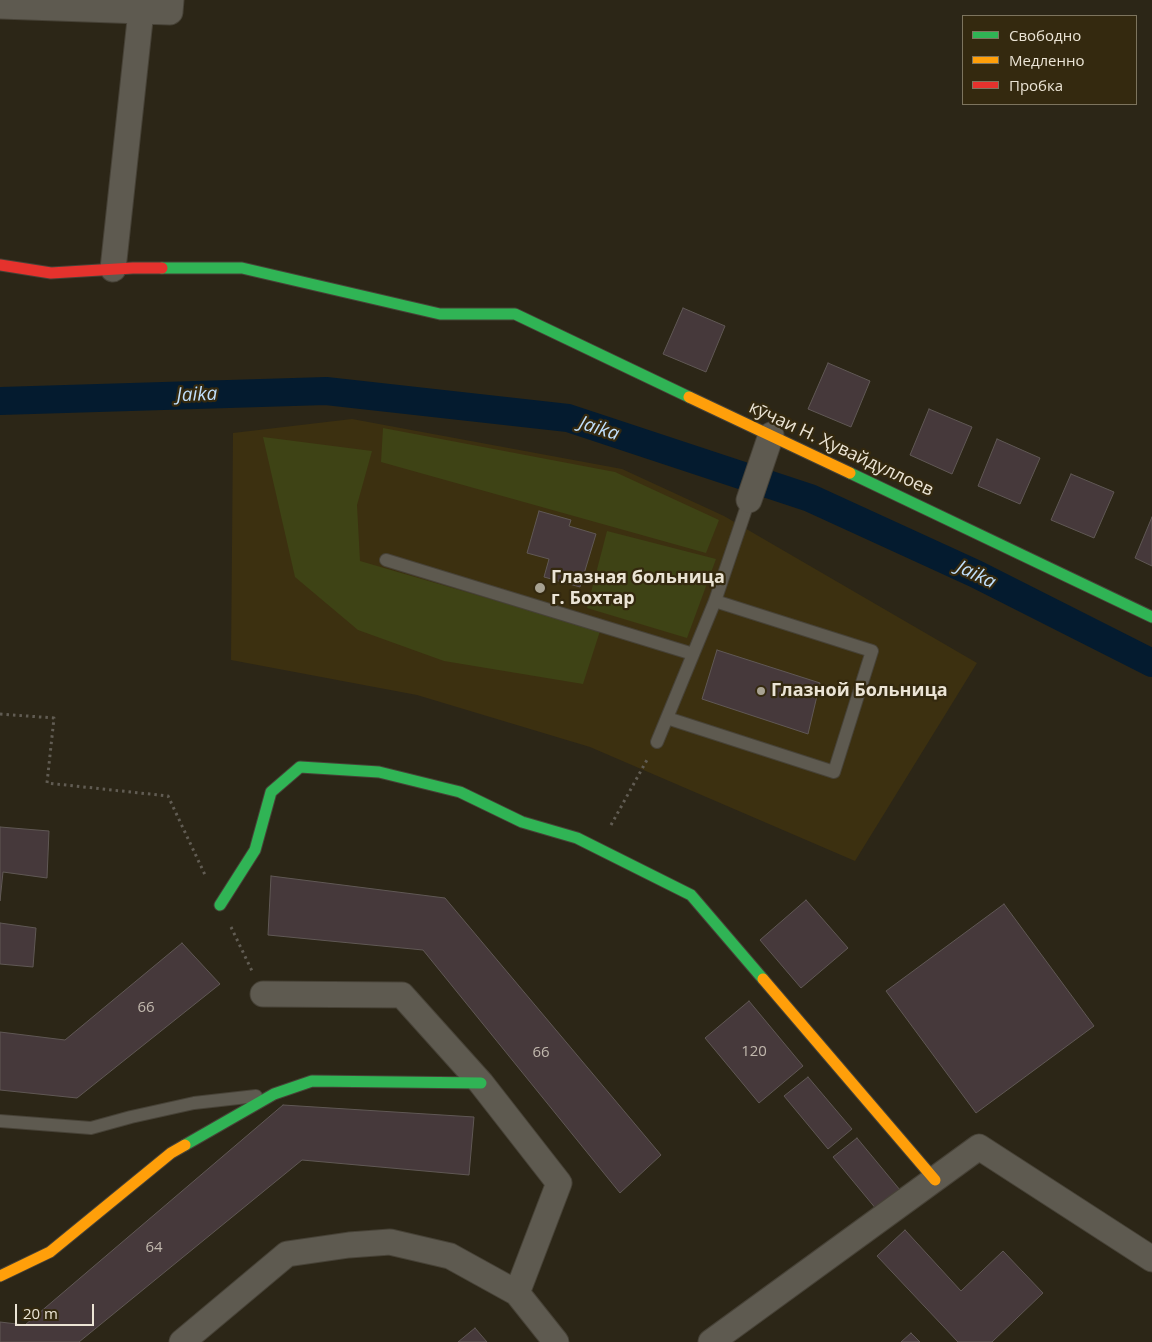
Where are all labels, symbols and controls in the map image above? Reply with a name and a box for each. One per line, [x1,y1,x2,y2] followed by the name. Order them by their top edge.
[962,15,1137,105] legend
[1009,25,1081,45] text: Свободно
[1009,50,1085,70] text: Медленно
[1009,75,1063,95] text: Пробка
[176,383,218,407] water label: Jaika
[745,397,937,501] street label: кӯчаи Н. Ҳувайдуллоев
[576,412,622,446] water label: Jaika
[953,556,999,594] water label: Jaika
[551,567,725,610] place label: Глазная больница г. Бохтар
[533,581,547,595] marker: Глазная больница г. Бохтар
[771,680,948,702] place label: Глазной Больница
[755,685,767,697] marker: Глазной Больница
[137,999,155,1017] house number: 66
[741,1043,767,1061] house number: 120
[532,1044,550,1062] house number: 66
[145,1239,163,1257] house number: 64
[18,1294,96,1326] scale bar
[23,1303,58,1323] text: 20 m

